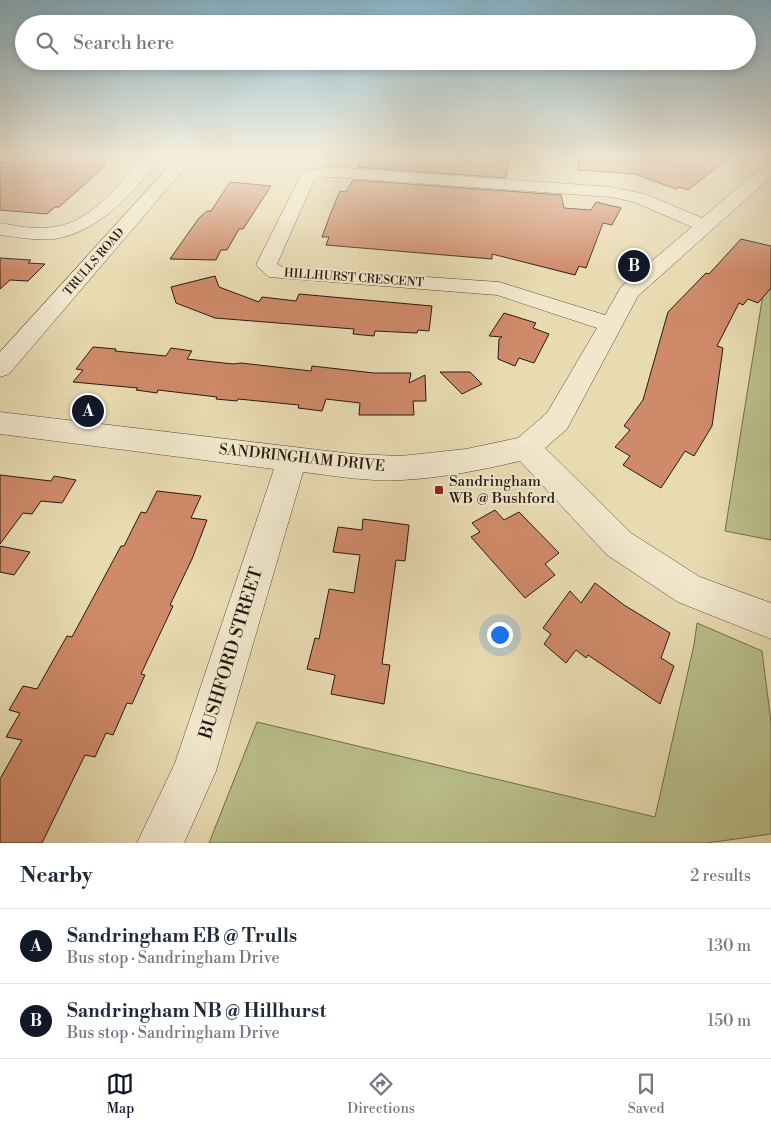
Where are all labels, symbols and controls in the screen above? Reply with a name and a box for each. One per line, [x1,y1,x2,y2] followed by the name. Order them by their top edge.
[15,15,756,70] search box
[33,29,61,57] icon: search
[73,31,174,55] text: Search here
[60,225,128,299] street label: TRULLS ROAD
[618,247,650,285] pin: B
[284,266,425,290] street label: HILLHURST CRESCENT
[72,392,104,430] pin: A
[218,440,386,476] street label: SANDRINGHAM DRIVE
[448,472,555,508] place label: Sandringham WB @ Bushford
[433,484,445,496] marker: Sandringham WB @ Bushford
[194,564,268,743] street label: BUSHFORD STREET
[487,622,513,648] your location
[20,863,93,889] text: Nearby
[690,866,751,886] text: 2 results
[67,924,297,948] text: Sandringham EB @ Trulls
[30,936,42,956] text: A
[707,936,751,956] text: 130 m
[67,948,280,968] text: Bus stop · Sandringham Drive
[67,999,326,1023] text: Sandringham NB @ Hillhurst
[30,1011,42,1031] text: B
[707,1011,751,1031] text: 150 m
[67,1023,280,1043] text: Bus stop · Sandringham Drive
[106,1070,134,1118] tab: Map
[347,1070,415,1118] tab: Directions
[628,1070,665,1118] tab: Saved

